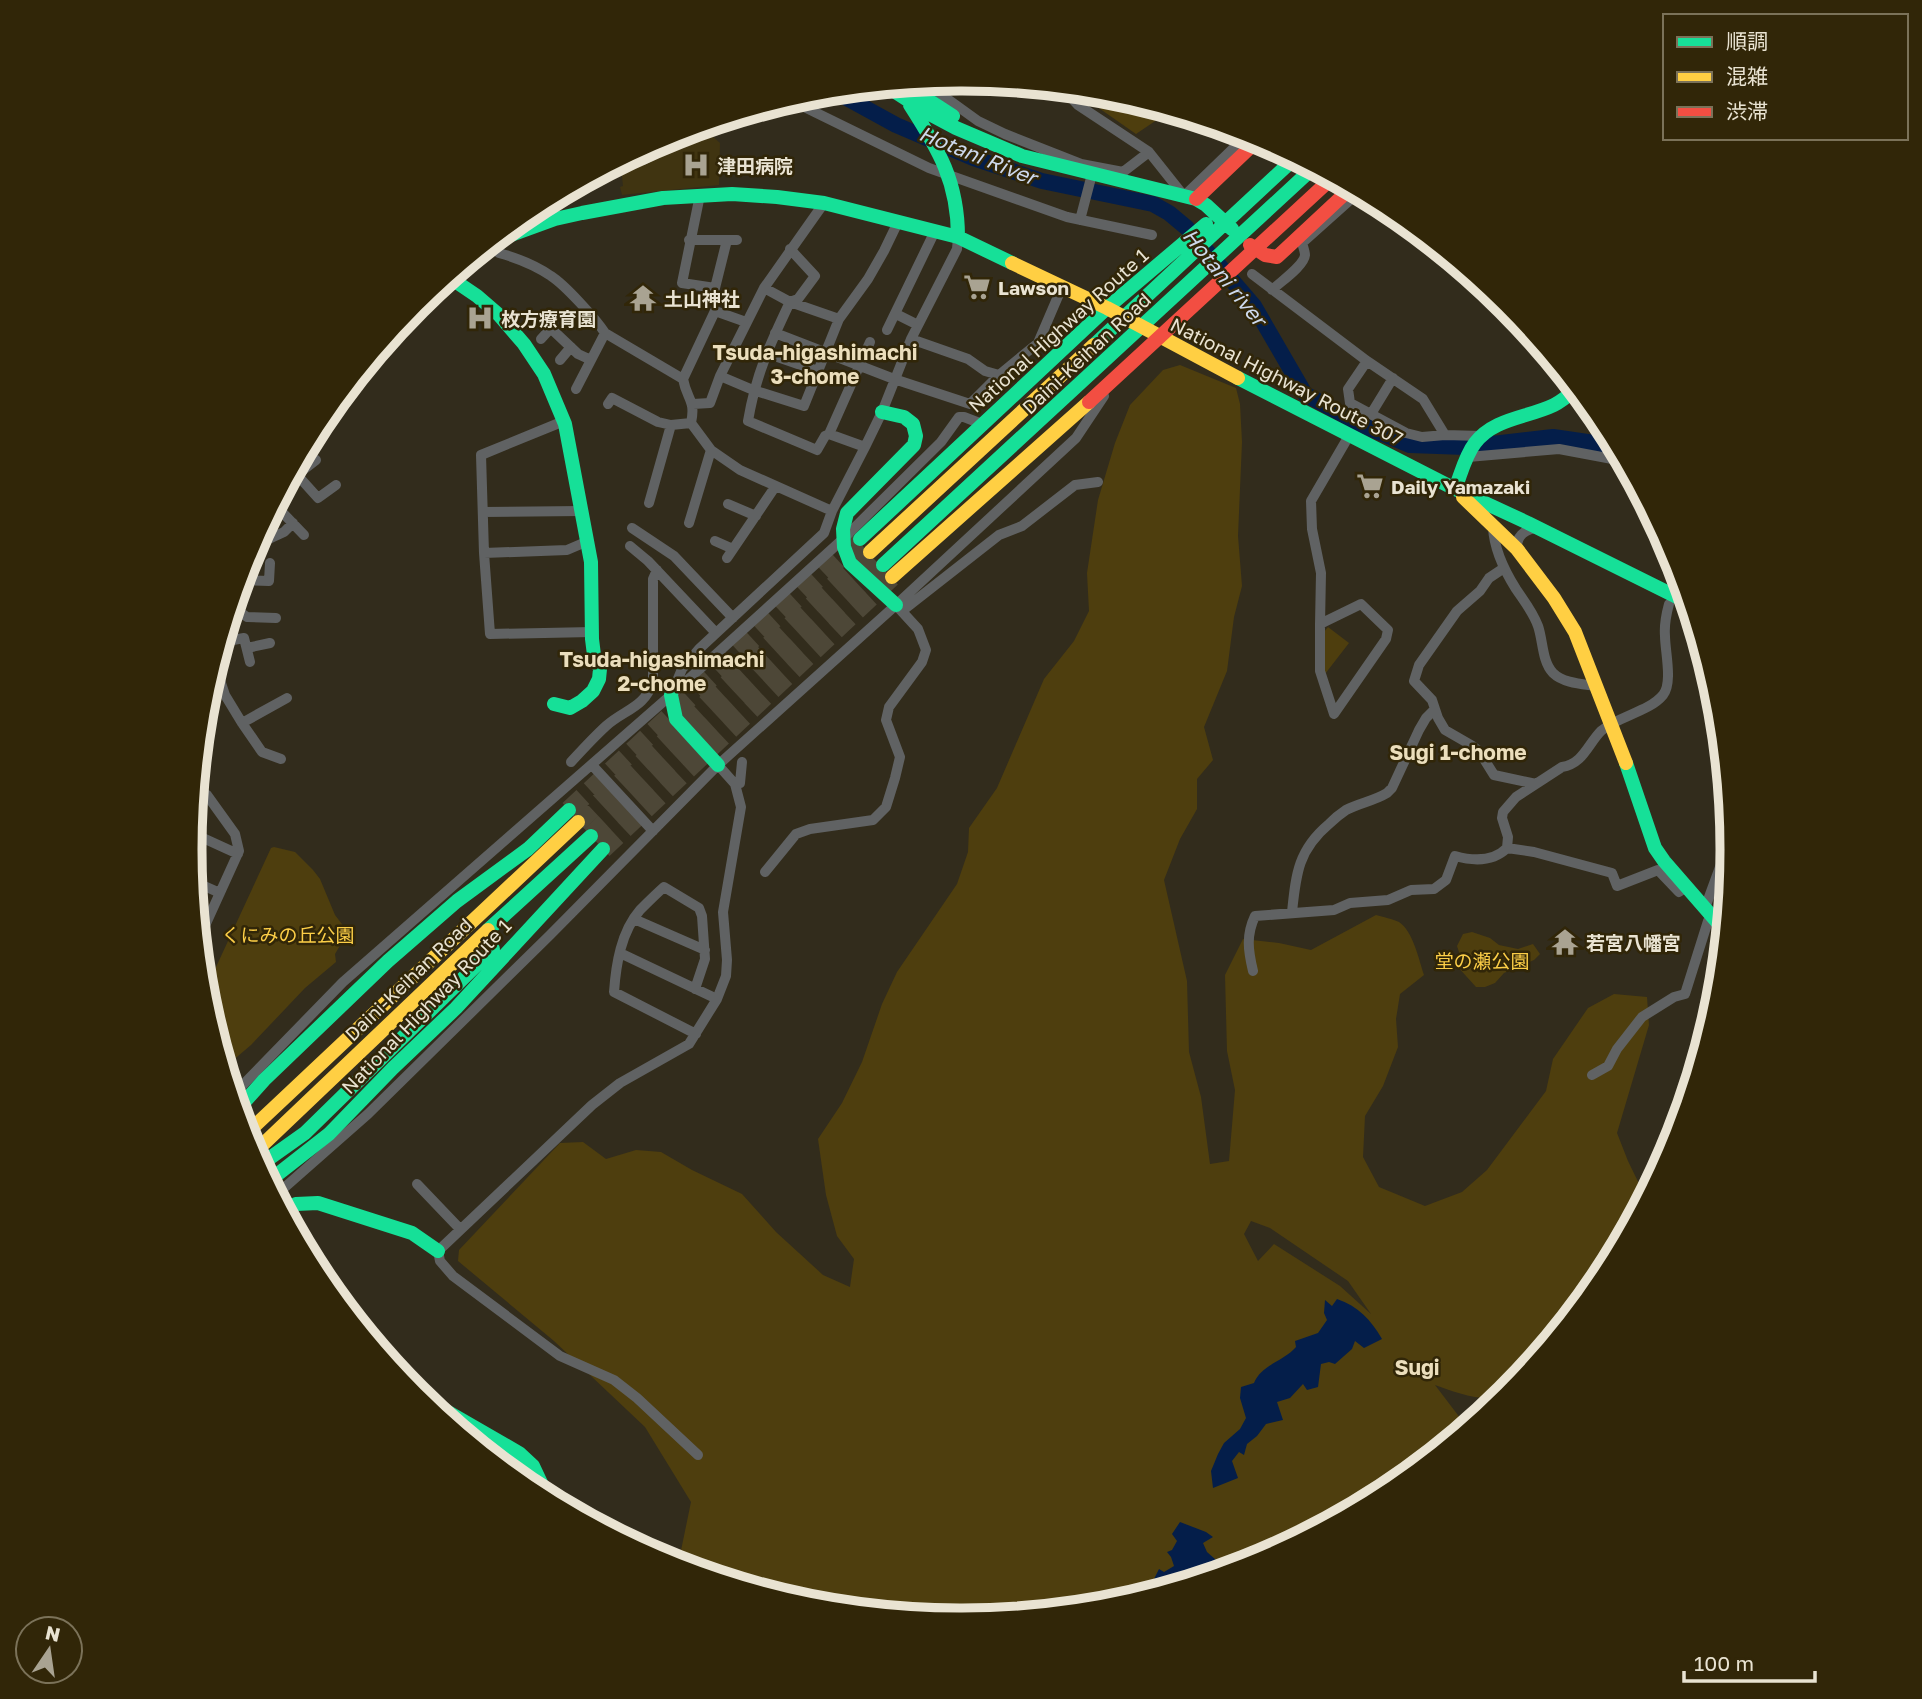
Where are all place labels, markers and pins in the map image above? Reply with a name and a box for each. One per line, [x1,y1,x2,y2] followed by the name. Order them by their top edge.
[681,150,711,180] hospital icon: 津田病院
[717,154,793,177] place label: 津田病院
[962,272,992,302] supermarket icon: Lawson
[998,276,1069,299] place label: Lawson
[628,283,658,313] temple icon: 土山神社
[664,287,740,310] place label: 土山神社
[465,303,495,333] hospital icon: 枚方療育園
[501,307,596,330] place label: 枚方療育園
[1355,471,1385,501] supermarket icon: Daily Yamazaki
[1391,475,1530,498] place label: Daily Yamazaki
[1550,927,1580,957] temple icon: 若宮八幡宮
[1586,931,1681,954] place label: 若宮八幡宮

